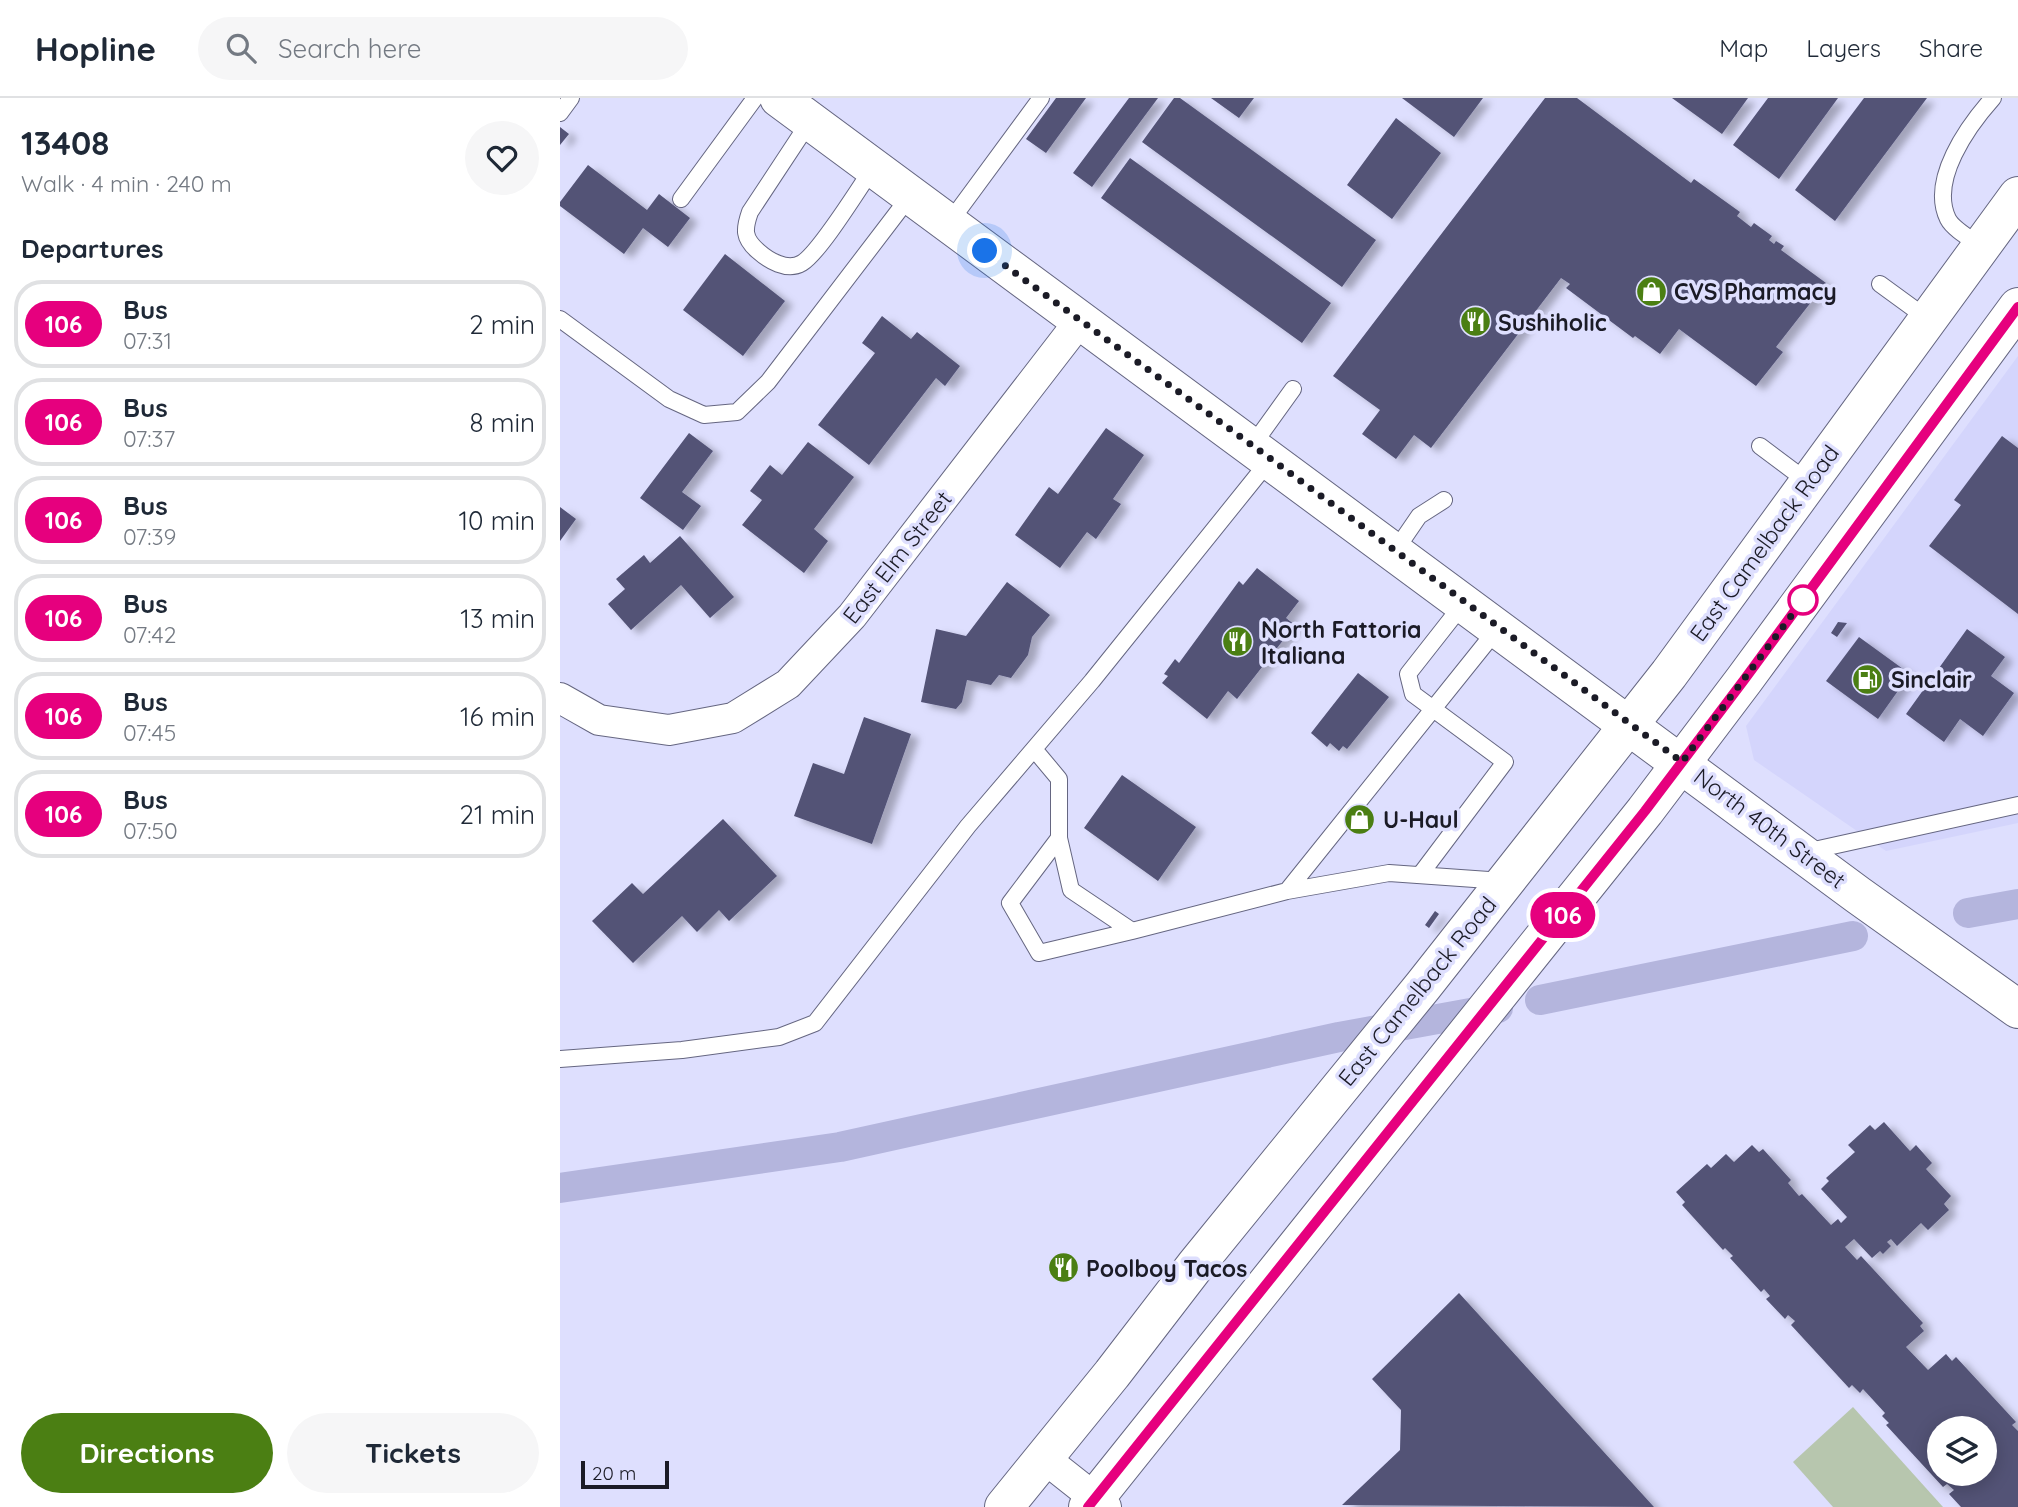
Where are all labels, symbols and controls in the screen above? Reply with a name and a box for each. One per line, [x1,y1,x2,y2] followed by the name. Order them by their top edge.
[198,17,688,80] search box
[35,28,156,69] text: Hopline
[222,29,260,67] icon: search
[278,32,421,65] text: Search here
[1719,33,1768,63] text: Map
[1806,33,1881,63] text: Layers
[1919,33,1983,63] text: Share
[465,121,539,195] button: heart
[21,122,109,163] text: 13408
[21,169,232,198] text: Walk · 4 min · 240 m
[21,232,164,265] text: Departures
[967,233,1002,268] your location
[1634,274,1668,308] shop icon: CVS Pharmacy
[1674,277,1837,306] place label: CVS Pharmacy
[123,293,168,326] text: Bus
[1458,305,1492,339] restaurant icon: Sushiholic
[469,308,535,341] text: 2 min
[1498,308,1607,337] place label: Sushiholic
[45,309,82,339] text: 106
[123,326,172,355] text: 07:31
[123,391,168,424] text: Bus
[470,406,535,439] text: 8 min
[45,407,82,437] text: 106
[123,424,175,453] text: 07:37
[1683,439,1845,647] street label: East Camelback Road
[836,485,958,629] street label: East Elm Street
[123,489,168,522] text: Bus
[459,504,535,537] text: 10 min
[45,505,82,535] text: 106
[123,522,176,551] text: 07:39
[1788,585,1818,615] unlabelled marker
[123,587,168,620] text: Bus
[460,602,535,635] text: 13 min
[45,603,82,633] text: 106
[1261,615,1421,670] place label: North Fattoria Italiana
[123,620,176,649] text: 07:42
[1221,625,1255,659] restaurant icon: North Fattoria Italiana
[1851,662,1885,696] fuel station icon: Sinclair
[1891,665,1972,694] place label: Sinclair
[123,685,168,718] text: Bus
[460,700,535,733] text: 16 min
[45,701,82,731] text: 106
[123,718,176,747] text: 07:45
[1688,762,1852,895] street label: North 40th Street
[123,783,168,816] text: Bus
[460,798,535,831] text: 21 min
[45,799,82,829] text: 106
[1343,802,1377,836] shop icon: U-Haul
[1383,805,1459,834] place label: U-Haul
[123,816,178,845] text: 07:50
[1332,890,1502,1092] street label: East Camelback Road
[1523,892,1603,938] line badge: 106
[1544,900,1582,930] text: 106
[1046,1251,1080,1285] restaurant icon: Poolboy Tacos
[1086,1254,1247,1283] place label: Poolboy Tacos
[21,1413,273,1493] button: Directions
[287,1413,539,1493] button: Tickets
[1927,1416,1997,1486] map controls
[1927,1416,1997,1486] button: layers
[581,1458,668,1490] scale bar
[592,1461,636,1485] text: 20 m

